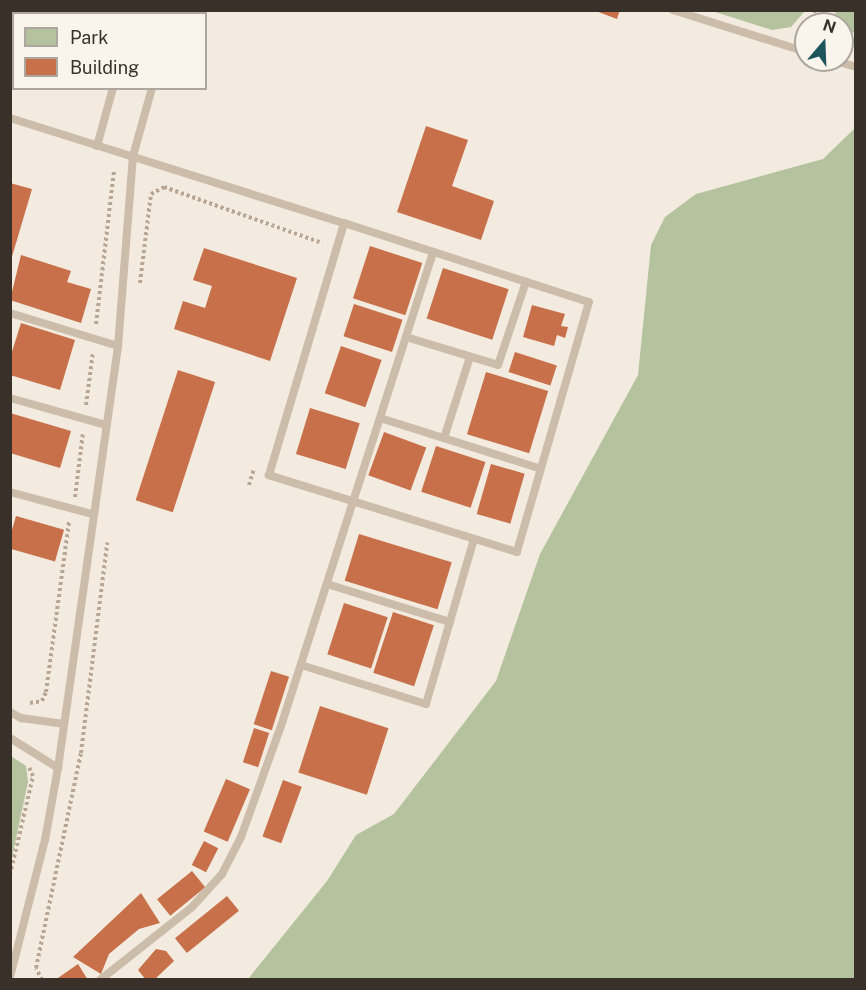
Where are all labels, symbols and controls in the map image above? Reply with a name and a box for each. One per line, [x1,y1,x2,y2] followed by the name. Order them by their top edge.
[12,12,207,90] legend
[794,12,854,72] north arrow
[820,15,838,37] text: N
[70,27,108,48] text: Park
[70,57,139,78] text: Building

